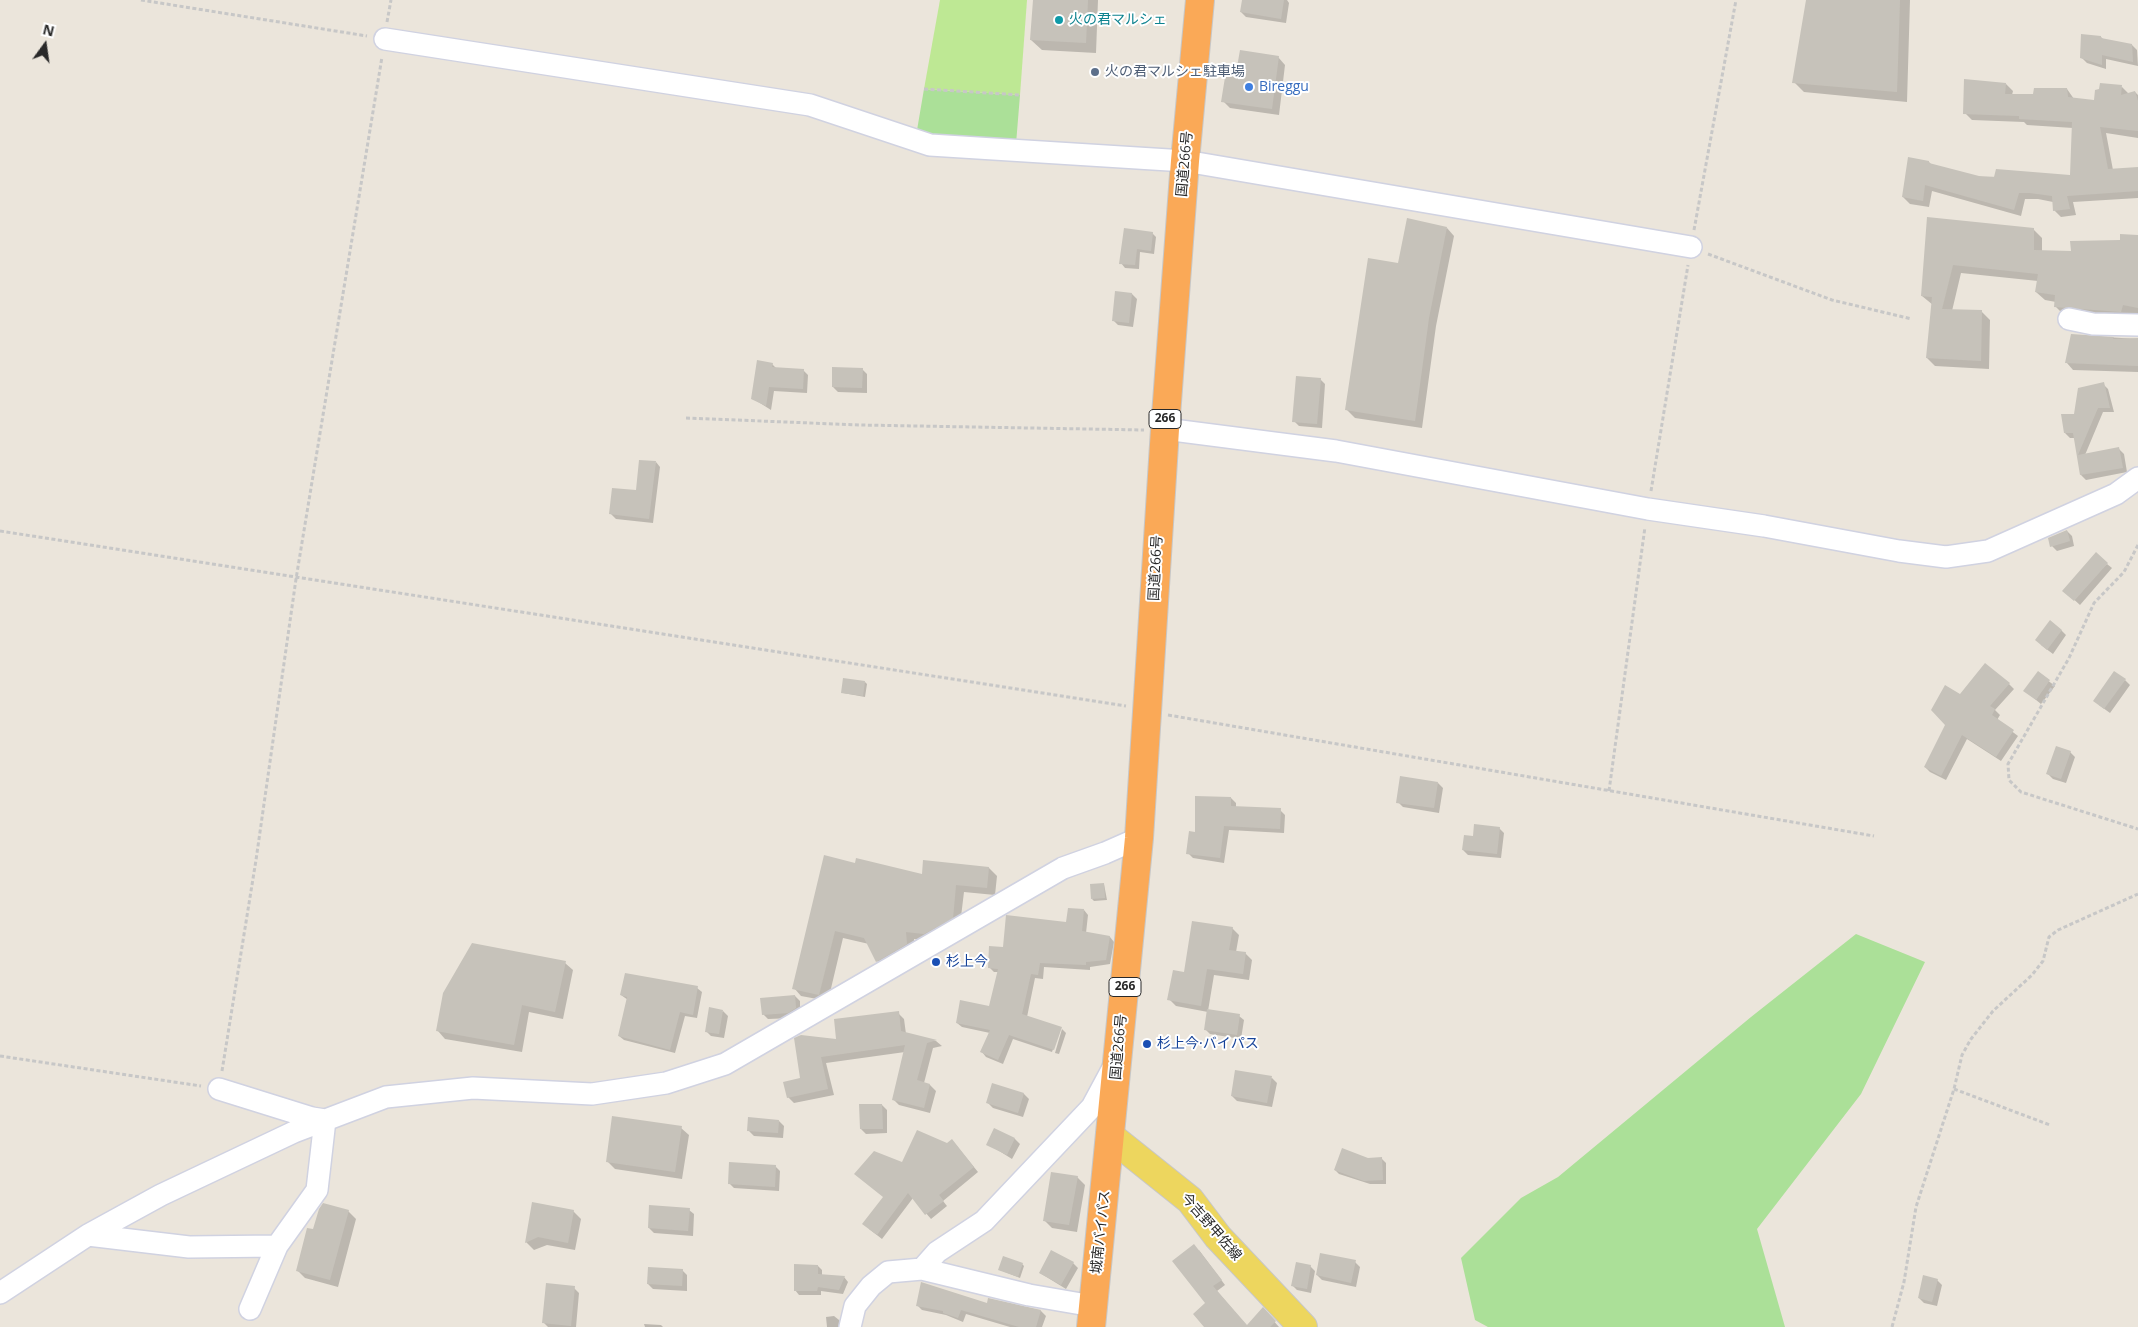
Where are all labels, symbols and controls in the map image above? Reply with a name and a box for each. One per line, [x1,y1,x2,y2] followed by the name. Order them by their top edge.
[1069,12,1167,28] place label: 火の君マルシェ
[1053,14,1065,26] marker: 火の君マルシェ
[41,19,57,41] text: N
[20,20,70,70] north arrow
[1105,64,1245,80] place label: 火の君マルシェ駐車場
[1089,66,1101,78] marker: 火の君マルシェ駐車場
[1259,79,1309,95] place label: Bireggu
[1243,81,1255,93] marker: Bireggu
[1174,130,1196,198] street label: 国道266号
[1149,409,1181,428] road number: 266
[1146,535,1166,601] street label: 国道266号
[946,954,988,970] place label: 杉上今
[930,956,942,968] marker: 杉上今
[1109,978,1141,996] road number: 266
[1108,1013,1130,1081] street label: 国道266号
[1157,1036,1259,1052] place label: 杉上今·バイパス
[1141,1038,1153,1050] marker: 杉上今·バイパス
[1088,1189,1114,1275] street label: 城南バイパス
[1177,1190,1245,1264] street label: 今吉野甲佐線

